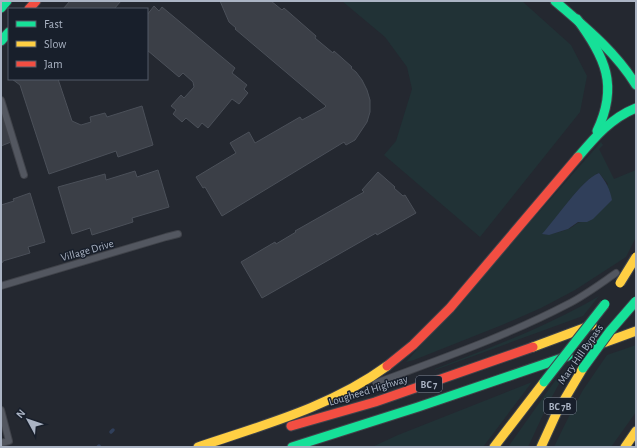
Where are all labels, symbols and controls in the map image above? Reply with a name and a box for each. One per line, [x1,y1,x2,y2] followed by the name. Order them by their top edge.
[8,8,148,80] legend
[44,18,63,30] text: Fast
[44,38,66,50] text: Slow
[44,58,63,70] text: Jam
[59,238,115,263] street label: Village Drive
[556,322,605,386] street label: Mary Hill Bypass
[327,373,409,408] street label: Lougheed Highway
[416,376,442,392] road number: BC 7
[544,398,576,414] road number: BC 7B
[8,400,48,440] north arrow
[14,407,27,420] text: N

